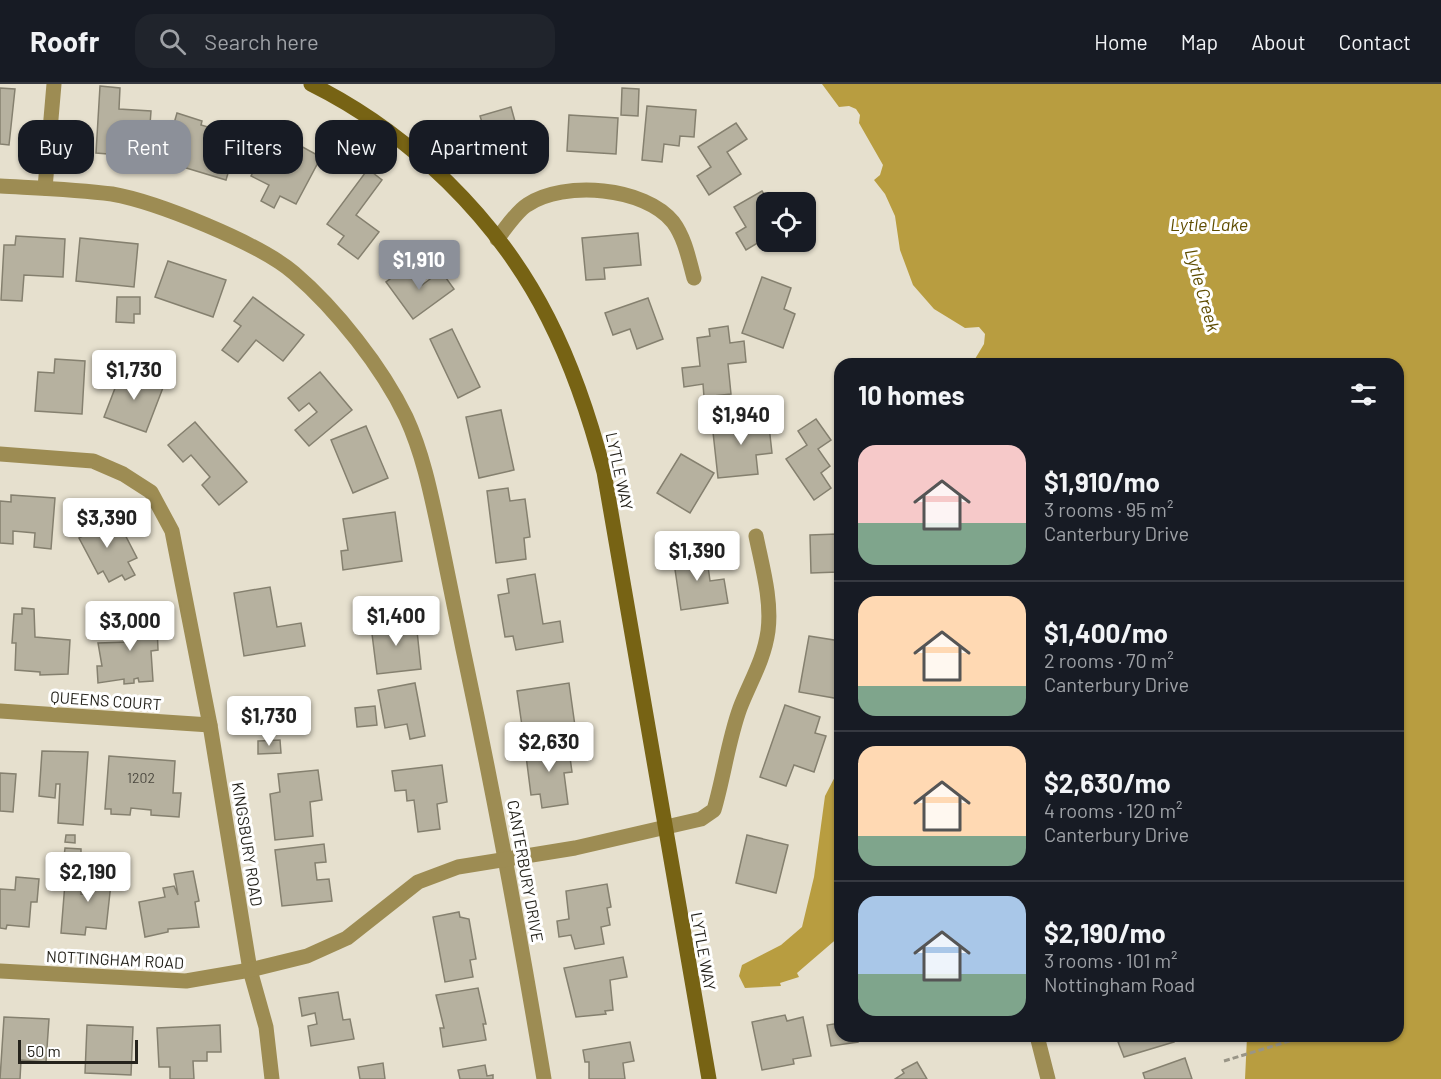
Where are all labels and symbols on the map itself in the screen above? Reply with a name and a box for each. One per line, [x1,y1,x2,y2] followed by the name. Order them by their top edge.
[1170,213,1248,235] water label: Lytle Lake
[370,240,468,291] pin: $1,910
[1181,246,1225,334] water label: Lytle Creek
[85,350,183,401] pin: $1,730
[692,395,790,446] pin: $1,940
[602,430,638,512] street label: LYTLE WAY
[58,498,156,549] pin: $3,390
[648,531,746,582] pin: $1,390
[347,596,445,647] pin: $1,400
[81,601,179,652] pin: $3,000
[50,687,162,713] street label: QUEENS COURT
[220,696,318,747] pin: $1,730
[500,722,598,773] pin: $2,630
[127,769,155,786] house number: 1202
[229,781,267,907] street label: KINGSBURY ROAD
[504,799,548,943] street label: CANTERBURY DRIVE
[39,852,137,903] pin: $2,190
[688,910,720,992] street label: LYTLE WAY
[46,946,184,972] street label: NOTTINGHAM ROAD
[18,1037,138,1064] scale bar

